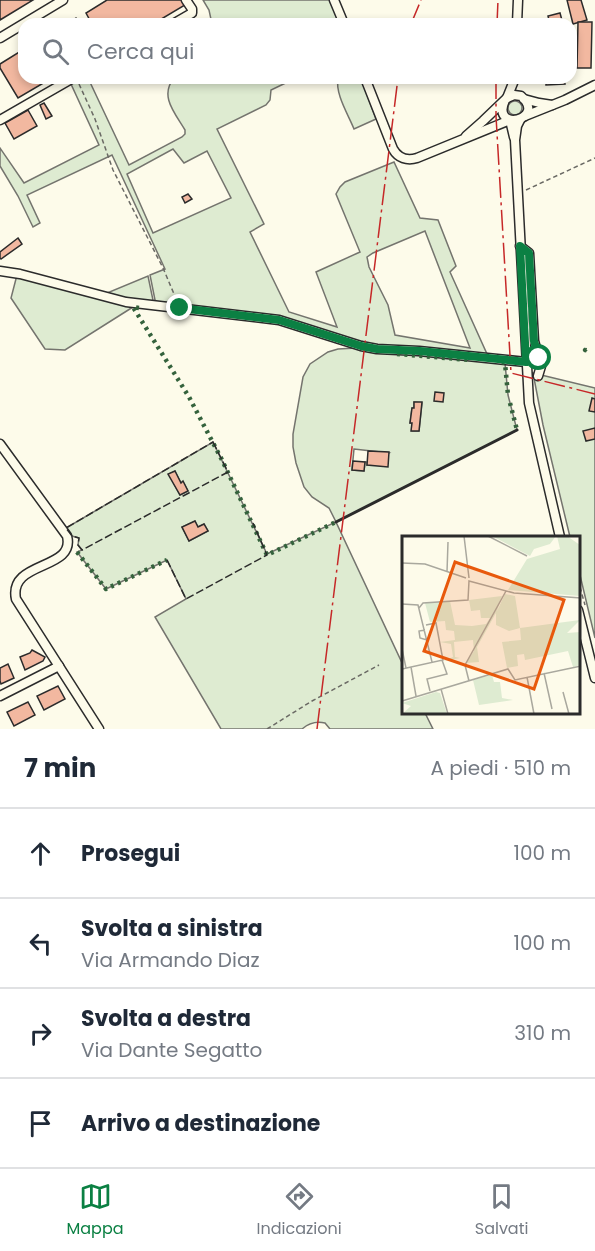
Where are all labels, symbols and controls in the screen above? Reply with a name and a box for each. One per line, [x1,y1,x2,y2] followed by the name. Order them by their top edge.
[18,18,577,84] search box
[39,35,72,68] icon: search
[87,36,194,67] text: Cerca qui
[166,294,192,320] route end
[525,344,551,370] route start
[402,536,580,714] inset map
[24,750,96,786] text: 7 min
[431,754,571,782] text: A piedi · 510 m
[24,837,57,870] icon: ahead
[81,838,180,869] text: Prosegui
[514,839,571,867] text: 100 m
[81,913,263,944] text: Svolta a sinistra
[24,927,57,960] icon: left
[514,929,571,957] text: 100 m
[81,946,260,974] text: Via Armando Diaz
[81,1003,251,1034] text: Svolta a destra
[24,1017,57,1050] icon: right
[514,1019,571,1047] text: 310 m
[81,1036,262,1064] text: Via Dante Segatto
[24,1107,57,1140] icon: arrive
[81,1108,320,1139] text: Arrivo a destinazione
[67,1180,124,1241] tab: Mappa
[257,1180,342,1241] tab: Indicazioni
[475,1180,528,1241] tab: Salvati

